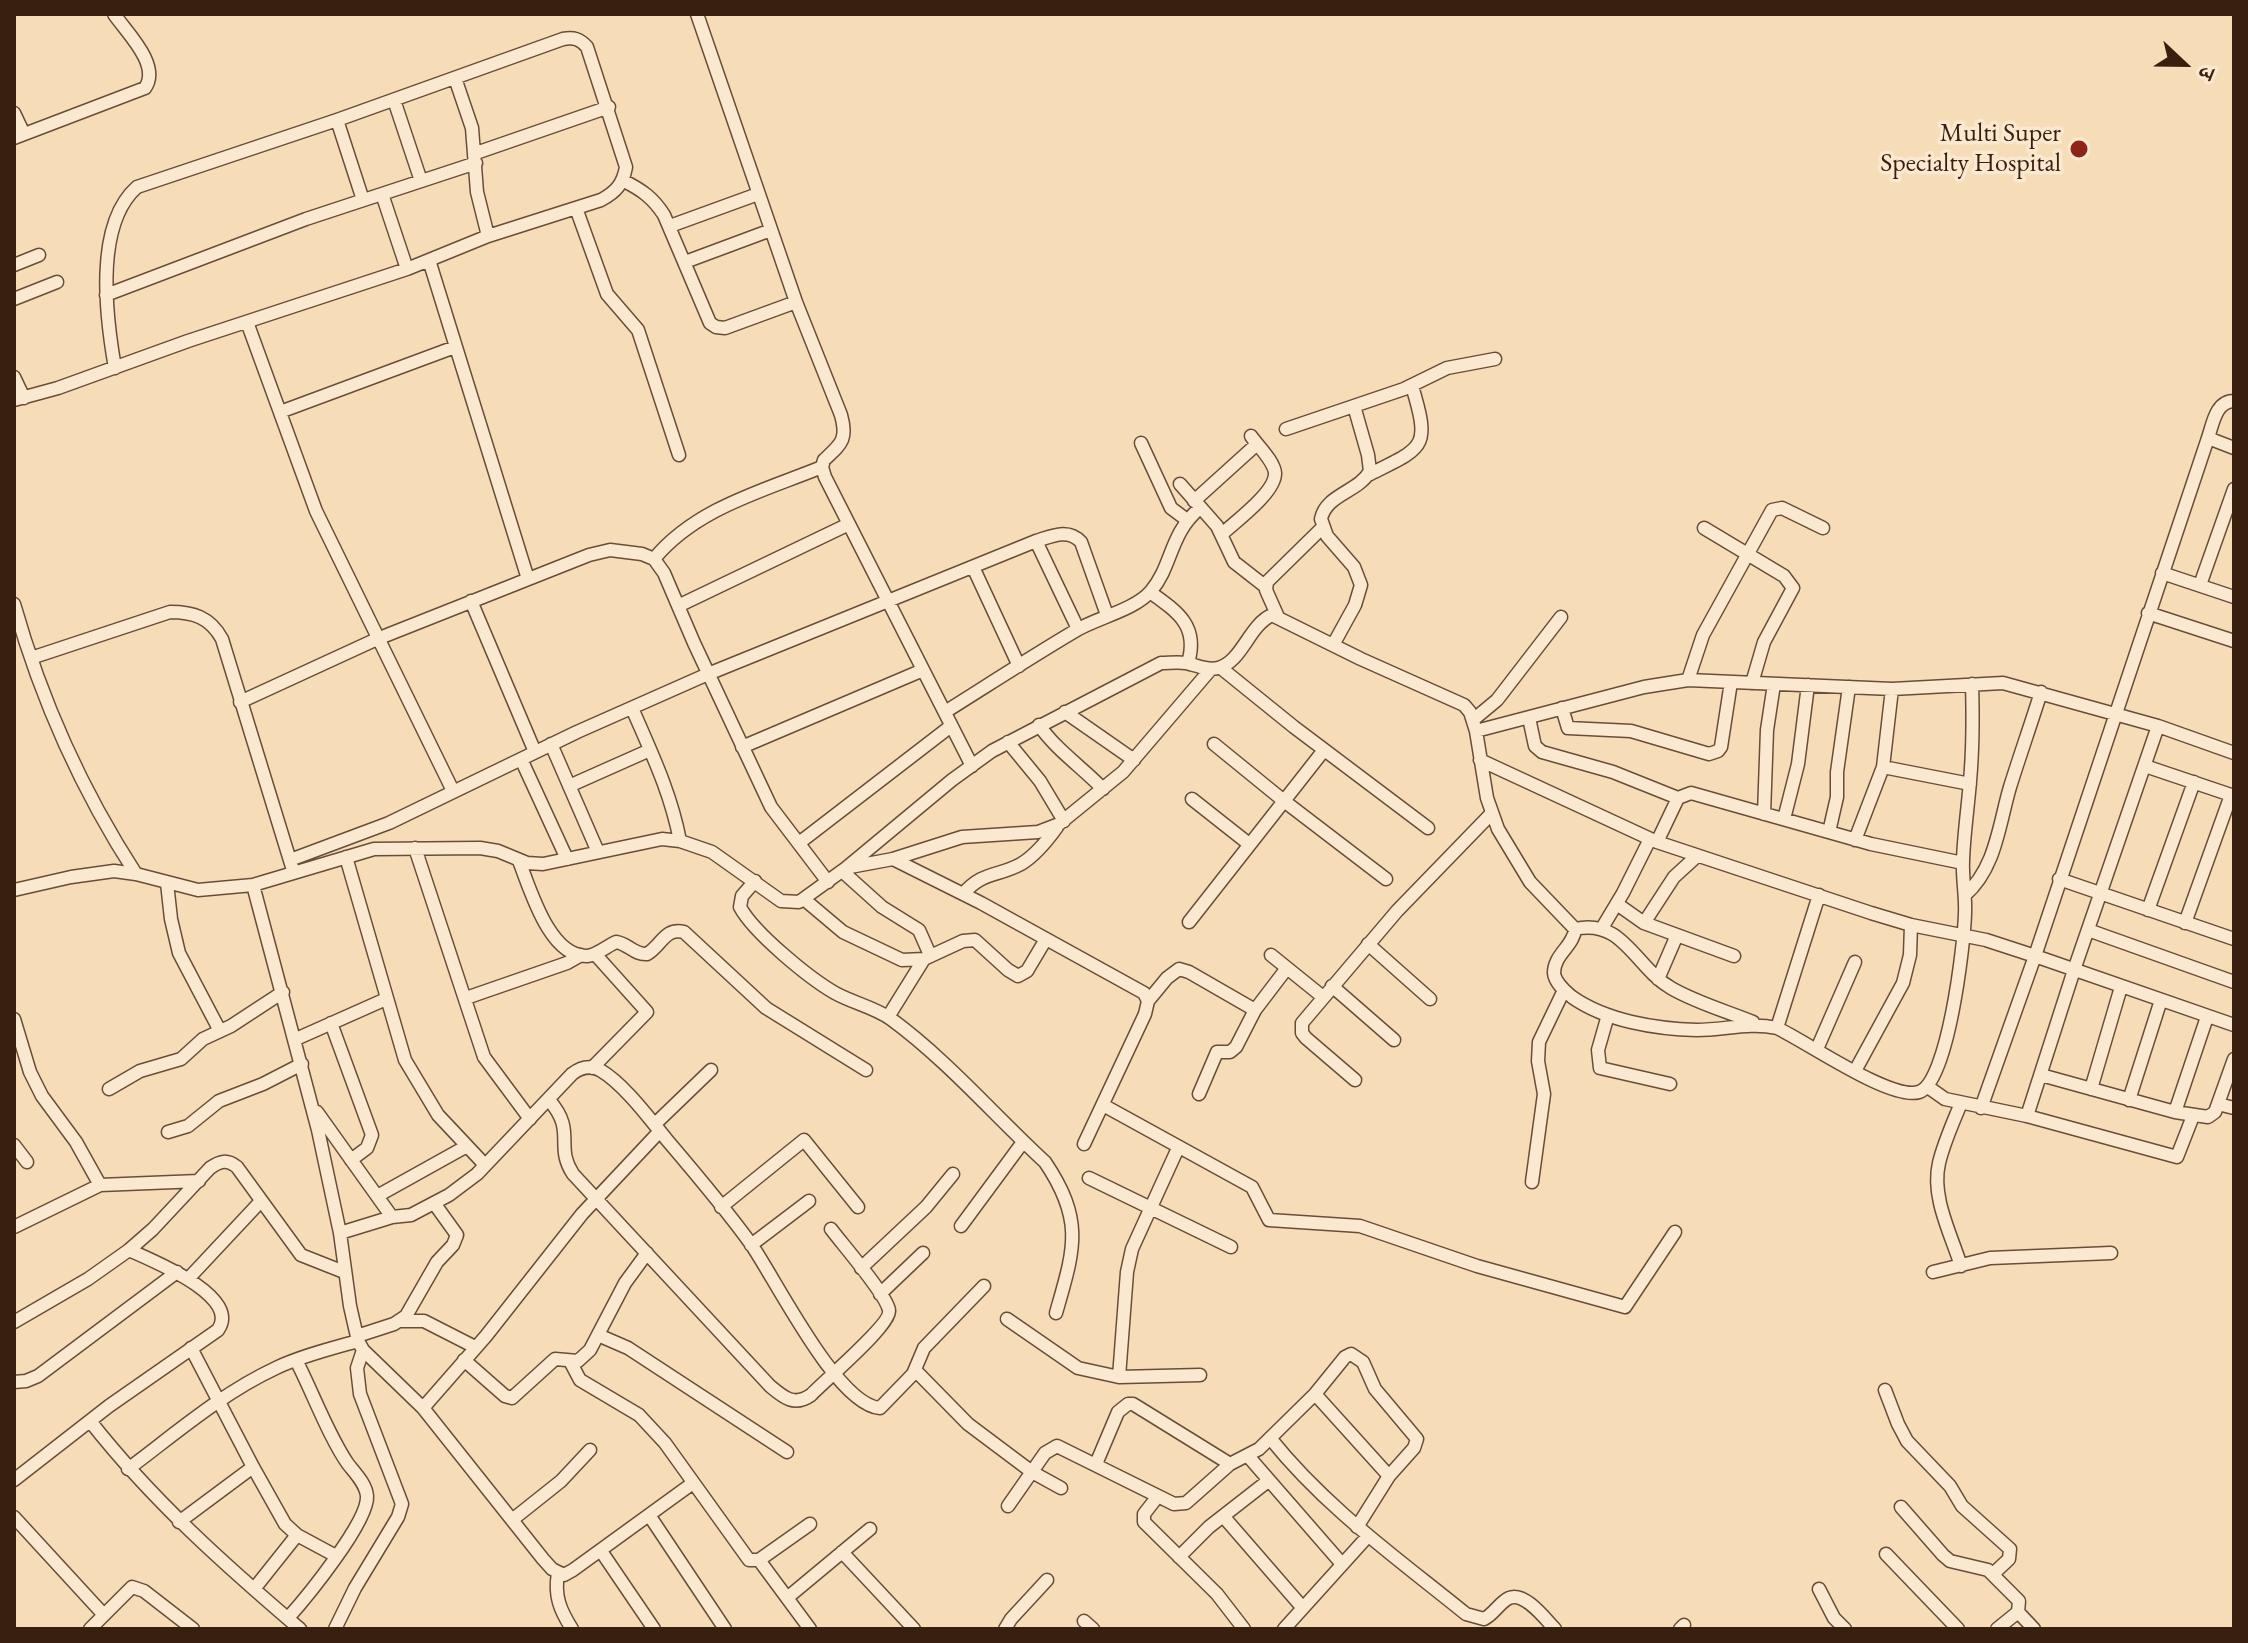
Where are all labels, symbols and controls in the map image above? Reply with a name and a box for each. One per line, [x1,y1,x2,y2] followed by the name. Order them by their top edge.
[2144,24,2224,104] north arrow
[2191,63,2222,84] text: उ
[1880,118,2061,180] place label: Multi Super Specialty Hospital
[2068,138,2090,160] marker: Multi Super Specialty Hospital

